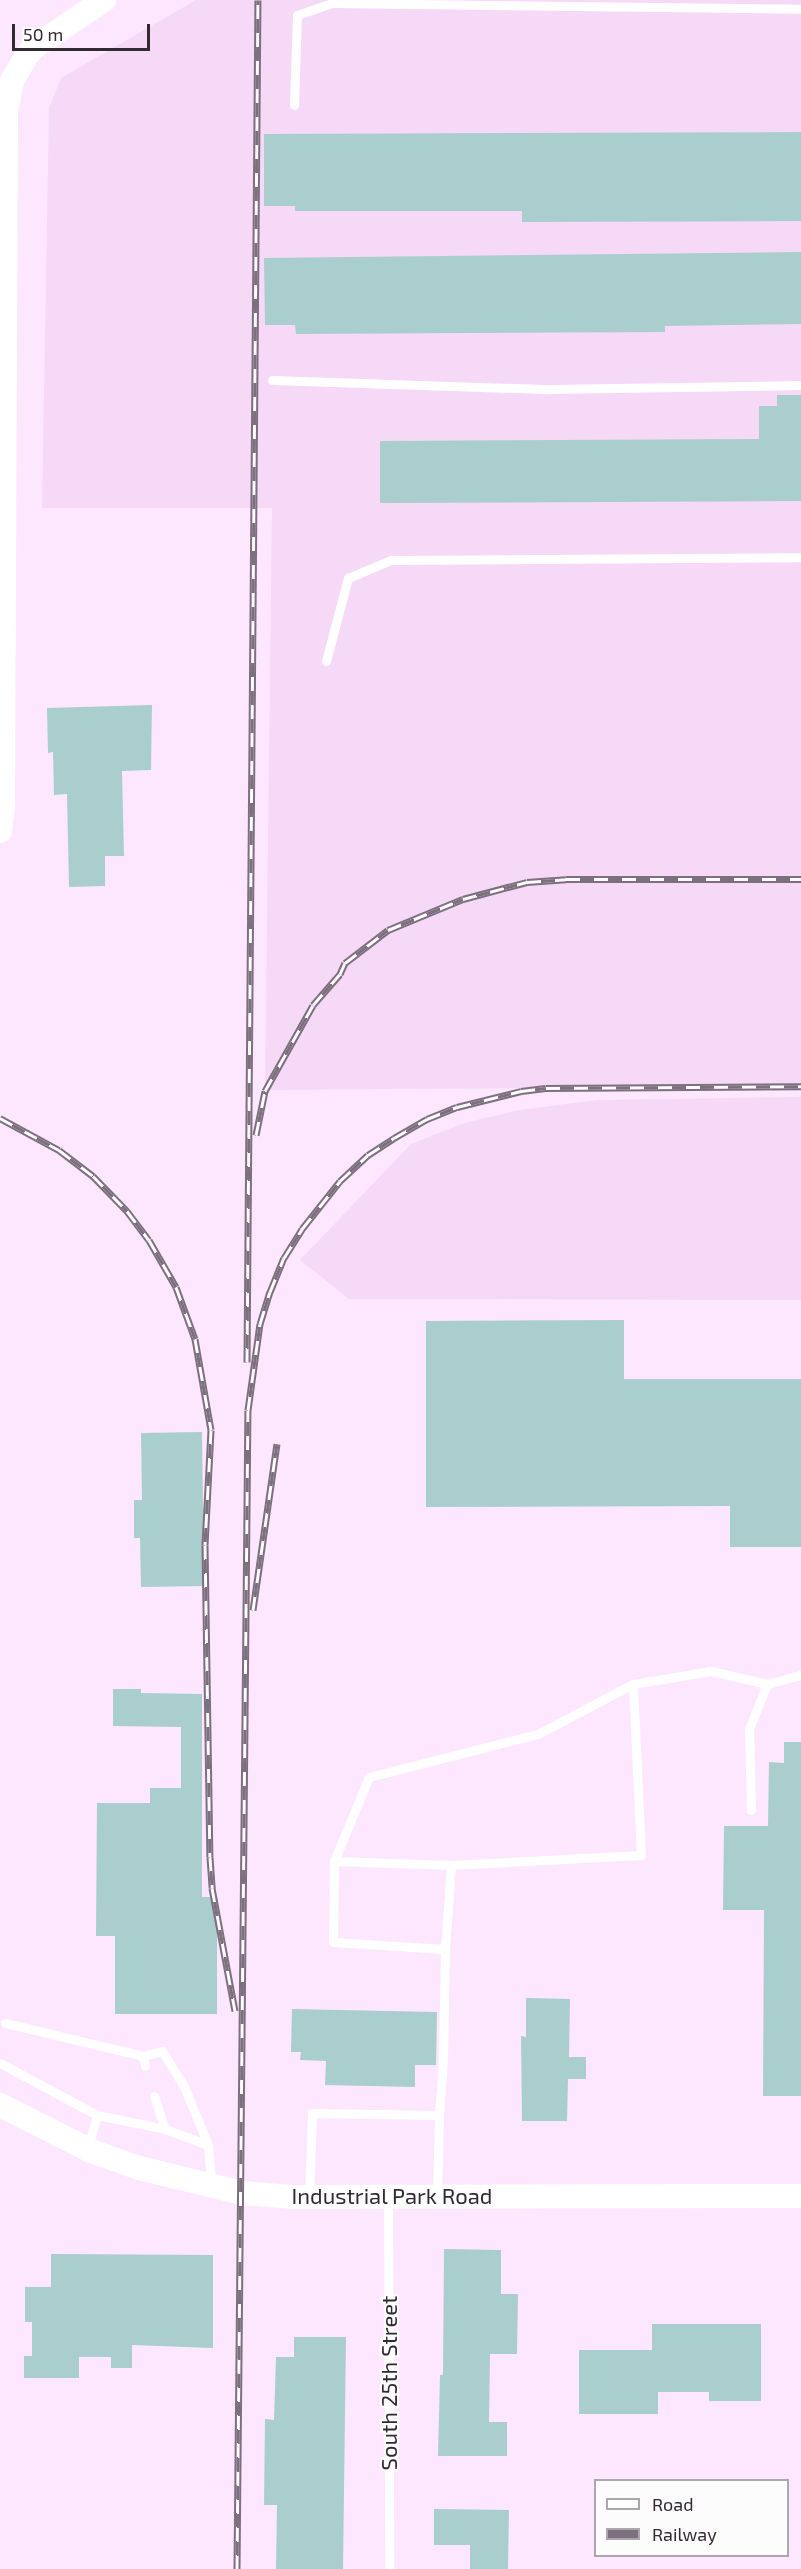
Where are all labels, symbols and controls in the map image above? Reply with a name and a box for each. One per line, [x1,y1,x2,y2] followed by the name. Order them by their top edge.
[15,12,153,50] scale bar
[23,23,63,45] text: 50 m
[291,2183,493,2209] street label: Industrial Park Road
[376,2296,402,2470] street label: South 25th Street
[594,2479,789,2557] legend
[652,2493,693,2515] text: Road
[652,2523,717,2545] text: Railway

